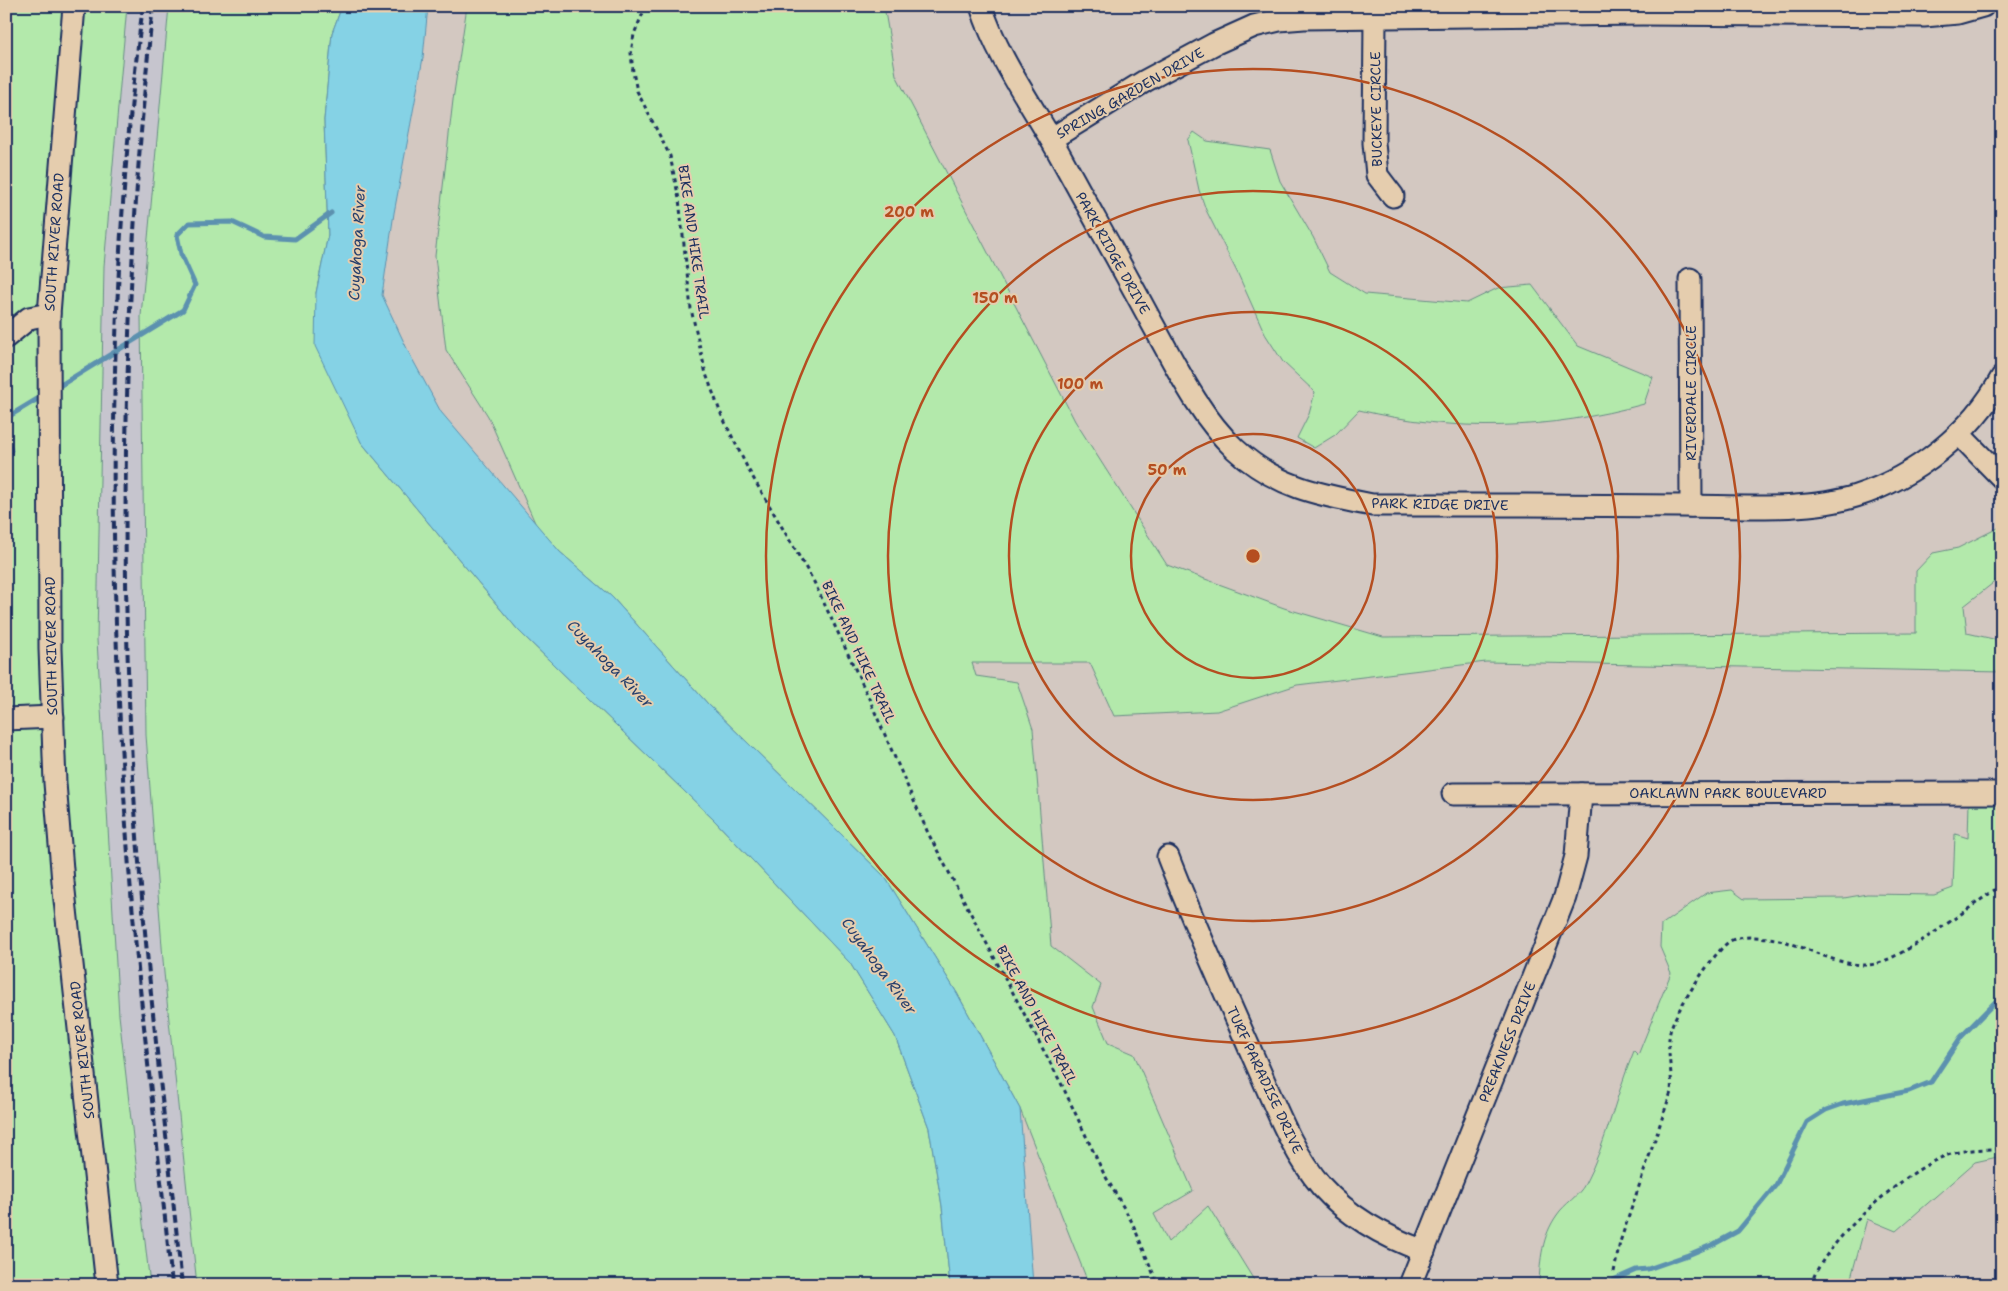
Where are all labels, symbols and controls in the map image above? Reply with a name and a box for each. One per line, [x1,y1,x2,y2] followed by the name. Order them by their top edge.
[1053,43,1207,143] street label: SPRING GARDEN DRIVE
[1366,51,1386,167] street label: BUCKEYE CIRCLE
[674,164,714,320] street label: BIKE AND HIKE TRAIL
[40,172,68,312] street label: SOUTH RIVER ROAD
[344,184,370,301] water label: Cuyahoga River
[1072,189,1154,318] street label: PARK RIDGE DRIVE
[884,202,934,222] text: 200 m
[972,288,1018,308] text: 150 m
[1682,325,1700,461] street label: RIVERDALE CIRCLE
[1057,374,1103,394] text: 100 m
[1148,460,1187,480] text: 50 m
[1371,494,1509,514] street label: PARK RIDGE DRIVE
[1244,547,1262,565] centre of rings
[41,576,61,716] street label: SOUTH RIVER ROAD
[818,578,900,726] street label: BIKE AND HIKE TRAIL
[563,616,658,713] water label: Cuyahoga River
[1629,784,1827,802] street label: OAKLAWN PARK BOULEVARD
[837,913,922,1019] water label: Cuyahoga River
[993,942,1082,1088] street label: BIKE AND HIKE TRAIL
[1474,979,1540,1105] street label: PREAKNESS DRIVE
[66,980,98,1120] street label: SOUTH RIVER ROAD
[1223,1003,1307,1157] street label: TURF PARADISE DRIVE

